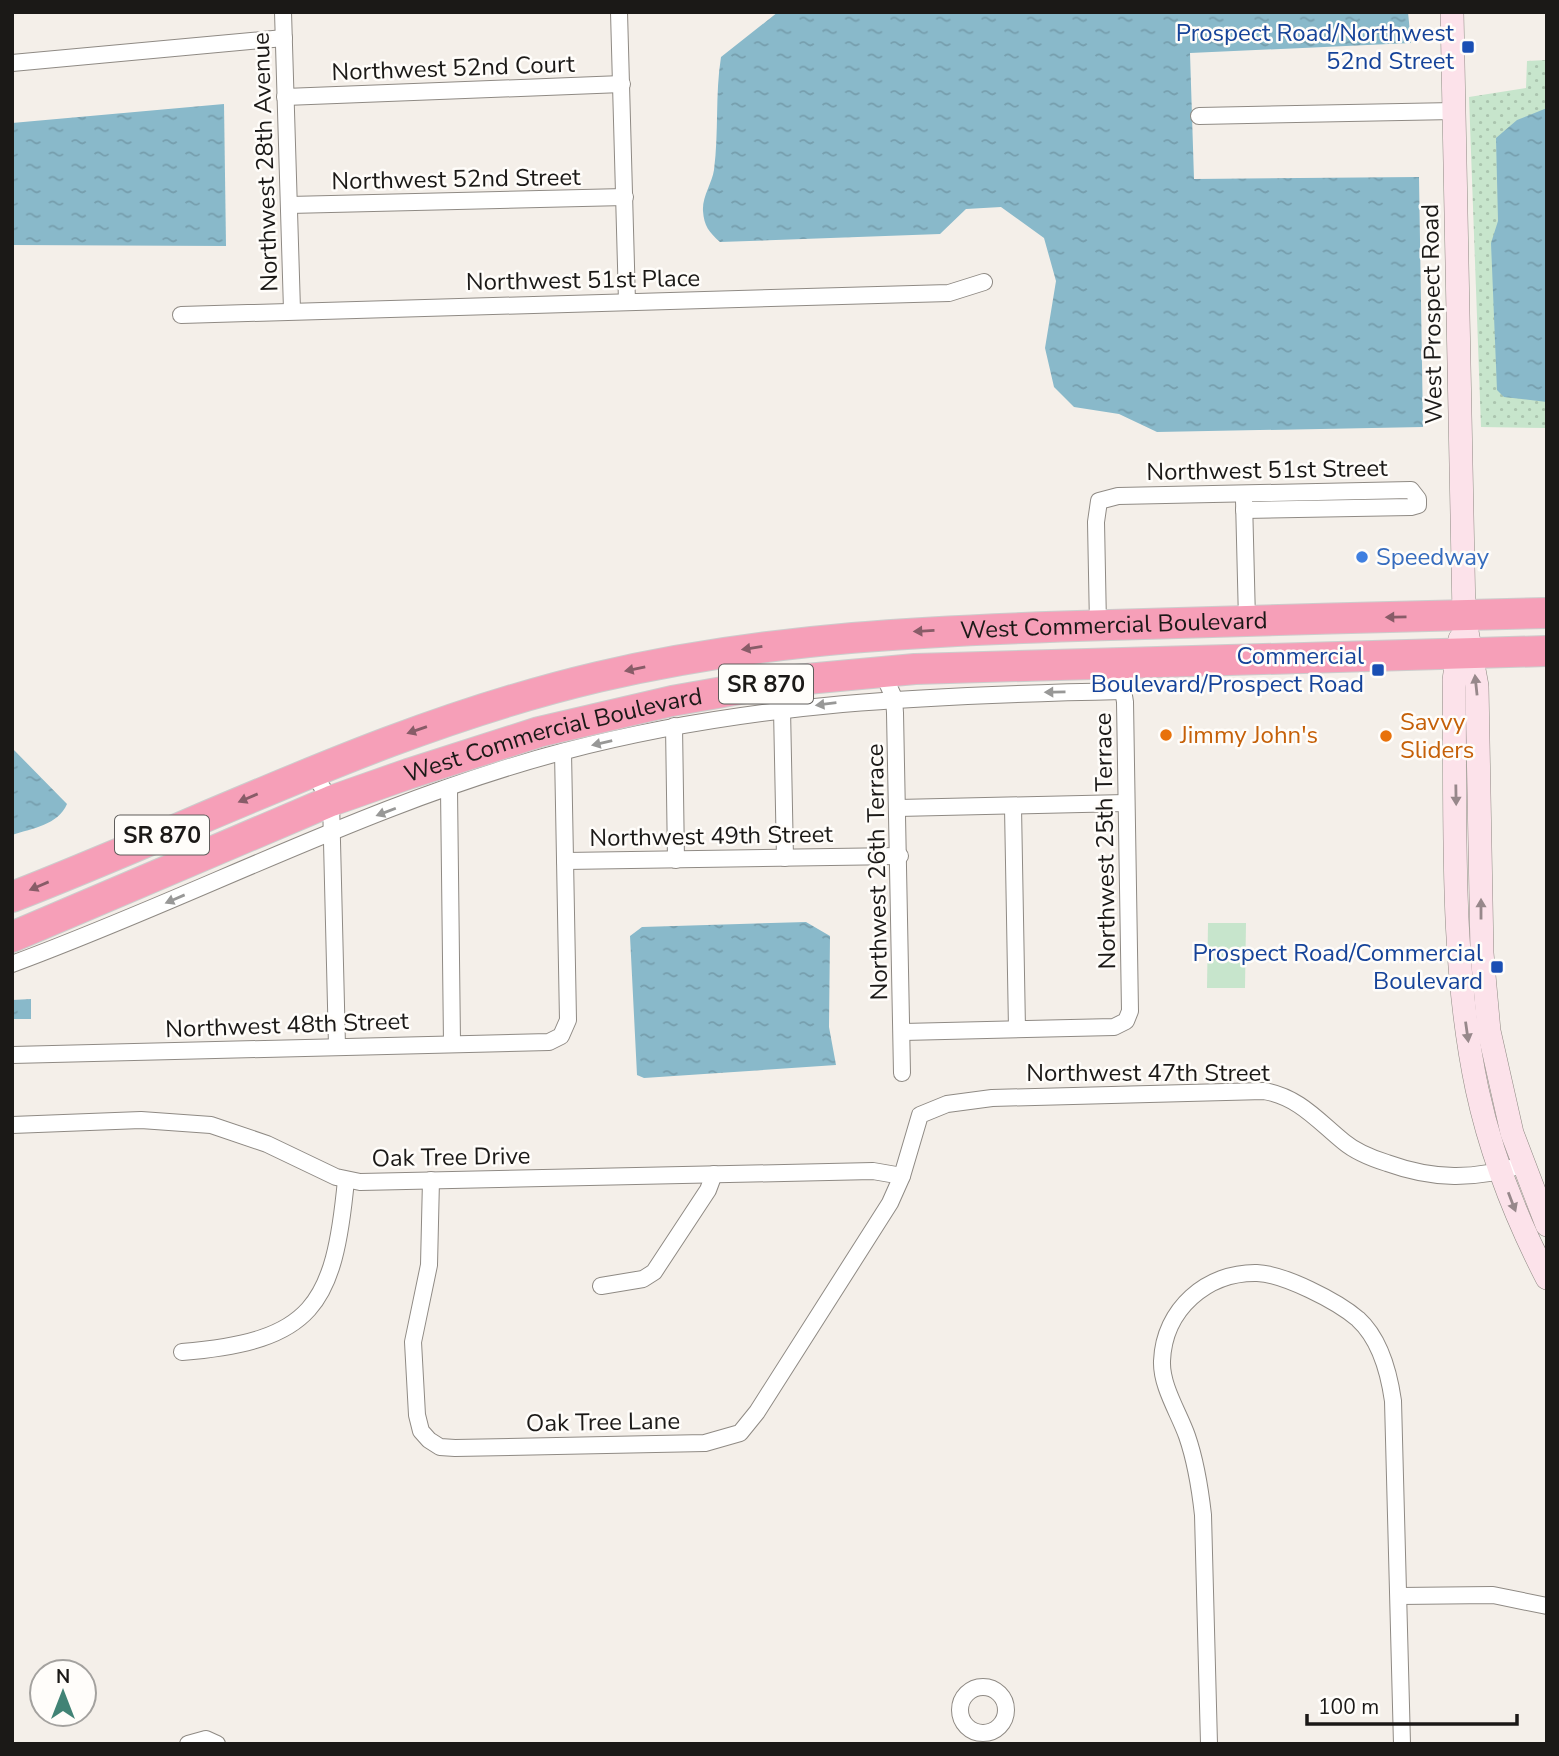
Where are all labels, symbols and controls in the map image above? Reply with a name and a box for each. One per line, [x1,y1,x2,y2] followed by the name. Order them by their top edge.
[1176,17,1455,77] place label: Prospect Road/Northwest 52nd Street
[244,32,286,292] street label: Northwest 28th Avenue
[1460,39,1476,55] marker: Prospect Road/Northwest 52nd Street
[331,48,576,88] street label: Northwest 52nd Court
[331,161,581,197] street label: Northwest 52nd Street
[1414,204,1450,424] street label: West Prospect Road
[466,262,700,298] street label: Northwest 51st Place
[1146,452,1388,488] street label: Northwest 51st Street
[1376,541,1490,573] place label: Speedway
[1354,549,1370,565] marker: Speedway
[959,604,1268,647] street label: West Commercial Boulevard
[1385,611,1407,623] one-way arrow
[913,625,935,636] one-way arrow
[1091,640,1364,700] place label: Commercial Boulevard/Prospect Road
[741,643,763,654] one-way arrow
[1370,662,1386,678] marker: Commercial Boulevard/Prospect Road
[624,664,646,675] one-way arrow
[719,664,813,704] road number: SR 870
[1470,674,1481,696] one-way arrow
[400,680,705,790] street label: West Commercial Boulevard
[1044,686,1066,698] one-way arrow
[815,698,837,709] one-way arrow
[1400,706,1474,766] place label: Savvy Sliders
[1087,712,1123,970] street label: Northwest 25th Terrace
[1179,719,1318,751] place label: Jimmy John's
[407,725,428,736] one-way arrow
[1158,727,1174,743] marker: Jimmy John's
[1378,728,1394,744] marker: Savvy Sliders
[591,737,613,748] one-way arrow
[859,743,895,1001] street label: Northwest 26th Terrace
[1450,784,1462,806] one-way arrow
[237,792,258,803] one-way arrow
[375,807,396,818] one-way arrow
[115,816,209,855] road number: SR 870
[589,818,834,854] street label: Northwest 49th Street
[28,881,49,892] one-way arrow
[165,893,186,904] one-way arrow
[1475,898,1487,920] one-way arrow
[1192,937,1483,997] place label: Prospect Road/Commercial Boulevard
[1489,959,1505,975] marker: Prospect Road/Commercial Boulevard
[165,1005,410,1045] street label: Northwest 48th Street
[1462,1021,1473,1043] one-way arrow
[1026,1057,1270,1089] street label: Northwest 47th Street
[371,1140,531,1174] street label: Oak Tree Drive
[1507,1191,1518,1212] one-way arrow
[526,1405,680,1439] street label: Oak Tree Lane
[28,1658,98,1728] north arrow
[56,1664,70,1690] text: N
[1307,1682,1517,1726] scale bar
[1318,1693,1379,1721] text: 100 m

